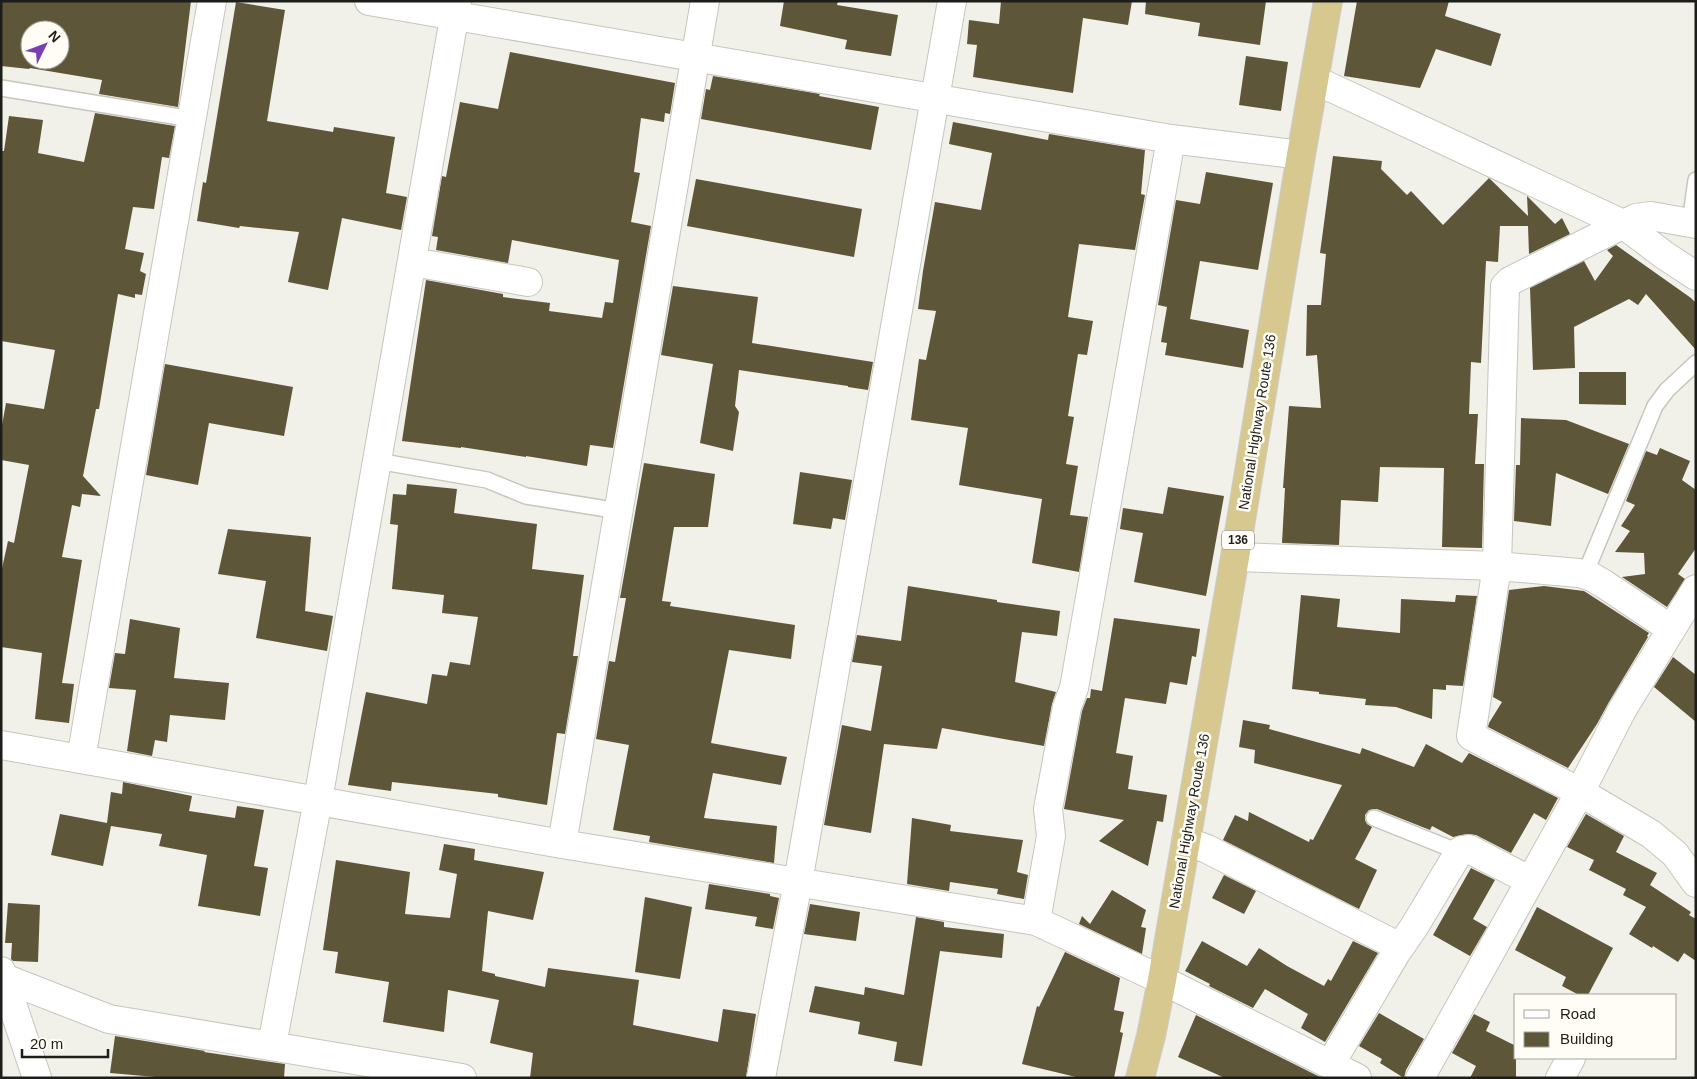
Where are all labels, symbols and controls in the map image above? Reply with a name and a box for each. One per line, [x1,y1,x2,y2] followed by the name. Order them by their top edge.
[20,20,70,70] north arrow
[45,27,64,45] text: N
[1235,333,1279,511] street label: National Highway Route 136
[1222,530,1254,550] road number: 136
[1166,732,1212,910] street label: National Highway Route 136
[1514,994,1677,1059] legend
[1560,1005,1596,1022] text: Road
[22,1026,109,1058] scale bar
[1560,1030,1613,1047] text: Building
[30,1035,63,1052] text: 20 m

